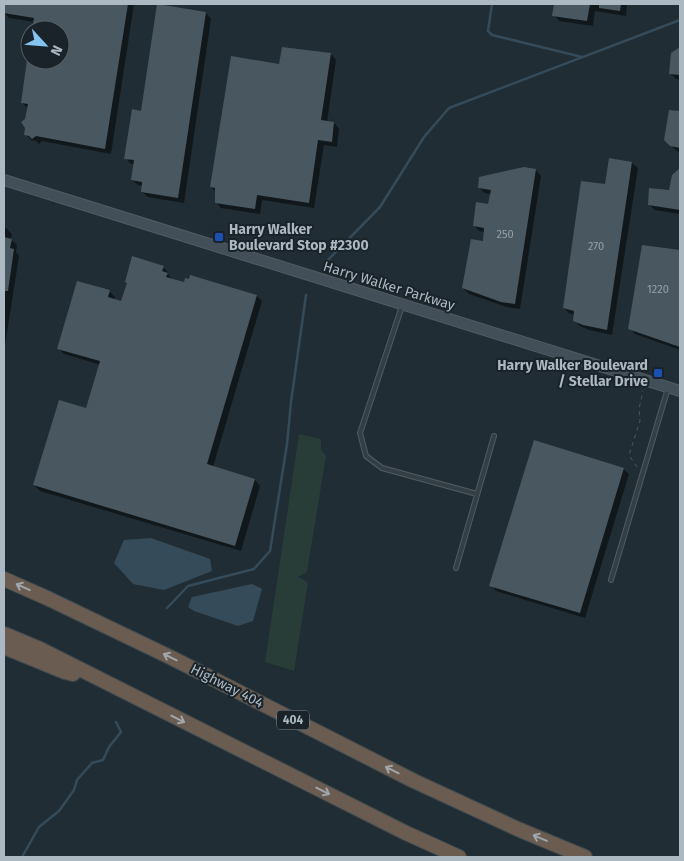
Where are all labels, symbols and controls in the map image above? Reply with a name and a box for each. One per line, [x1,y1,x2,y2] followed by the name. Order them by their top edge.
[20,20,70,70] north arrow
[47,43,66,58] text: N
[229,221,369,254] place label: Harry Walker Boulevard Stop #2300
[496,228,514,241] house number: 250
[213,231,225,243] marker: Harry Walker Boulevard Stop #2300
[588,240,604,253] house number: 270
[321,258,457,314] street label: Harry Walker Parkway
[647,283,669,296] house number: 1220
[497,357,648,390] place label: Harry Walker Boulevard / Stellar Drive
[652,367,664,379] marker: Harry Walker Boulevard / Stellar Drive
[16,582,31,592] one-way arrow
[162,652,177,662] one-way arrow
[188,660,267,712] street label: Highway 404
[277,710,309,730] road number: 404
[170,714,185,724] one-way arrow
[385,765,400,775] one-way arrow
[315,787,330,796] one-way arrow
[533,833,548,843] one-way arrow

